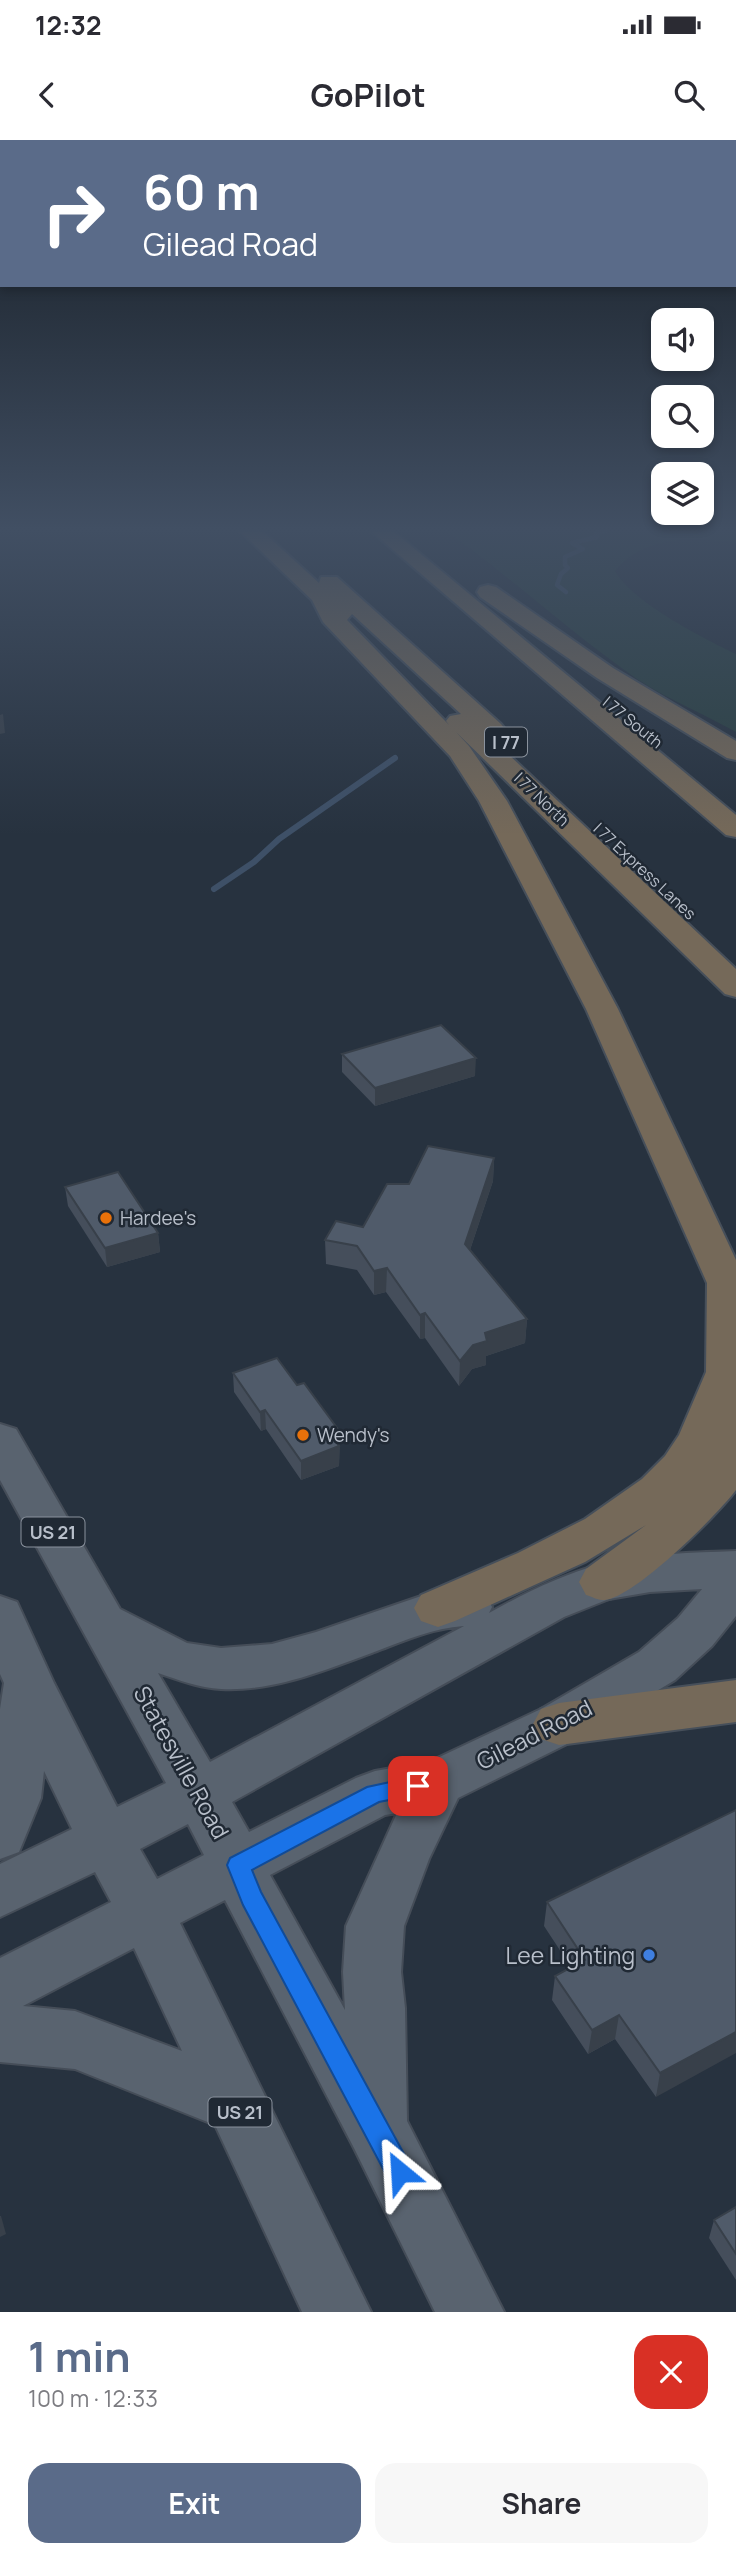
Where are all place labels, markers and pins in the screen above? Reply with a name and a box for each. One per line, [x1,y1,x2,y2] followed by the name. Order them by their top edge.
[120,1205,196,1231] place label: Hardee's
[98,1210,114,1226] marker: Hardee's
[317,1422,389,1448] place label: Wendy's
[295,1427,311,1443] marker: Wendy's
[388,1756,448,1816] pin
[506,1939,635,1971] place label: Lee Lighting
[641,1947,657,1963] marker: Lee Lighting

